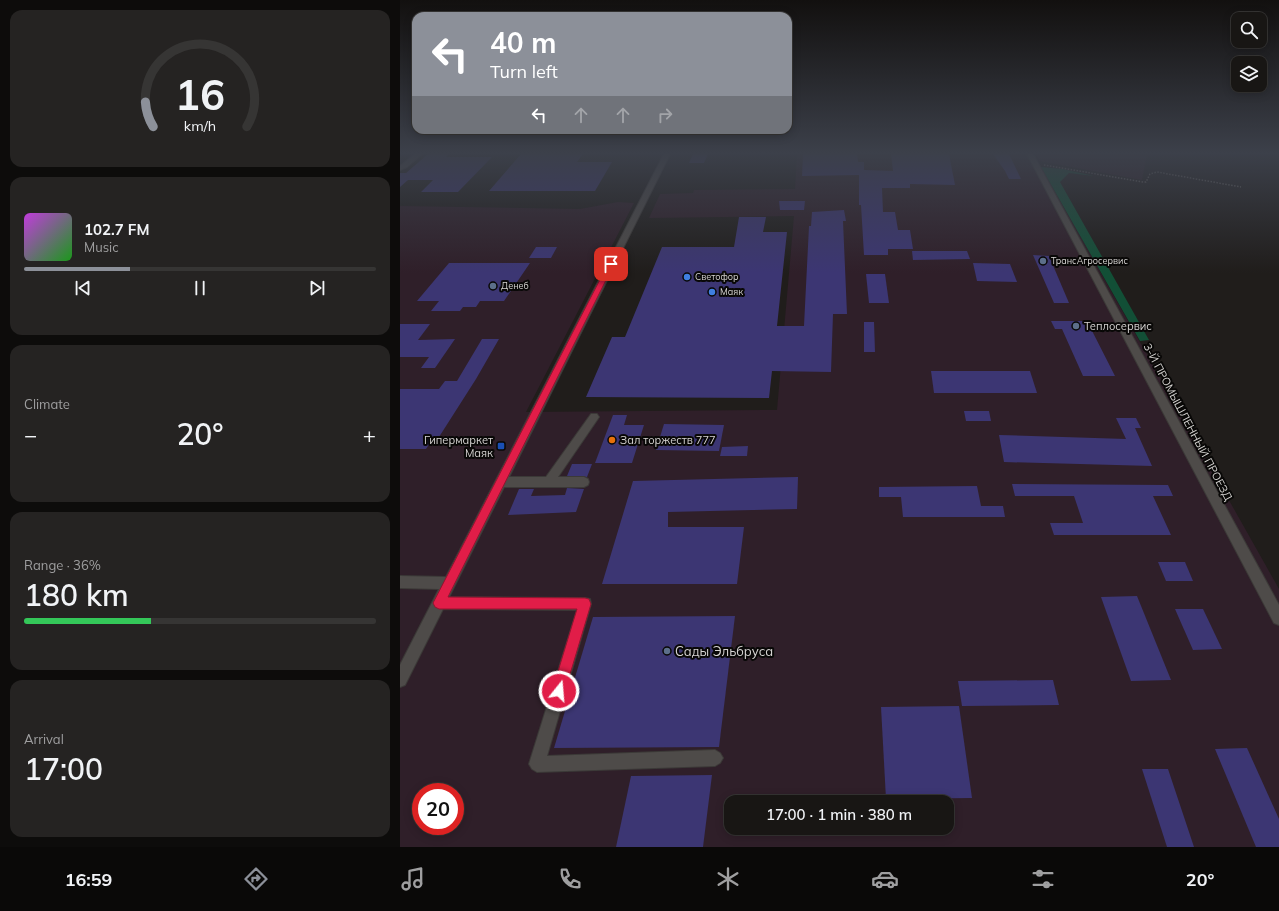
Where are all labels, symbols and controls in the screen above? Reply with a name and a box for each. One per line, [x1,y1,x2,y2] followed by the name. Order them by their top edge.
[1231,12,1267,92] map controls
[1231,12,1267,48] button: search
[490,25,556,60] text: 40 m
[424,28,476,80] icon: left
[1231,56,1267,92] button: layers
[490,60,558,83] text: Turn left
[175,68,225,120] text: 16
[528,104,550,126] icon: left
[570,104,592,126] icon: ahead
[612,104,634,126] icon: ahead
[654,104,676,126] icon: right
[184,116,216,134] text: km/h
[84,220,149,239] text: 102.7 FM
[84,239,119,255] text: Music
[594,247,628,281] pin
[600,253,622,275] icon: arrive
[1051,255,1128,266] place label: ТрансАгросервис
[1038,256,1048,266] marker: ТрансАгросервис
[695,271,739,282] place label: Светофор
[682,272,692,282] marker: Светофор
[72,277,94,299] icon: previous
[189,277,211,299] icon: pause
[306,277,328,299] icon: next
[501,280,529,291] place label: Денеб
[488,281,498,291] marker: Денеб
[720,286,743,297] place label: Маяк
[707,287,717,297] marker: Маяк
[1084,319,1152,333] place label: Теплосервис
[1071,321,1081,331] marker: Теплосервис
[1140,341,1236,503] street label: 3-Й ПРОМЫШЛЕННЫЙ ПРОЕЗД
[24,396,70,412] text: Climate
[176,415,224,453] text: 20°
[24,421,37,449] text: −
[363,421,376,449] text: +
[424,433,493,460] place label: Гипермаркет Маяк
[620,433,716,447] place label: Зал торжеств 777
[607,435,617,445] marker: Зал торжеств 777
[496,441,506,451] marker: Гипермаркет Маяк
[24,557,101,573] text: Range · 36%
[24,576,129,614] text: 180 km
[675,643,773,659] place label: Сады Эльбруса
[662,646,672,656] marker: Сады Эльбруса
[538,670,580,712] position arrow
[24,731,64,747] text: Arrival
[24,750,103,788] text: 17:00
[412,783,464,835] speed limit sign: 20
[766,805,912,824] text: 17:00 · 1 min · 380 m
[242,865,270,893] icon: directions
[399,865,427,893] icon: music
[556,865,584,893] icon: phone
[714,865,742,893] icon: climate
[871,865,899,893] icon: car
[1029,865,1057,893] icon: filters
[65,868,112,891] text: 16:59
[1186,868,1214,891] text: 20°

